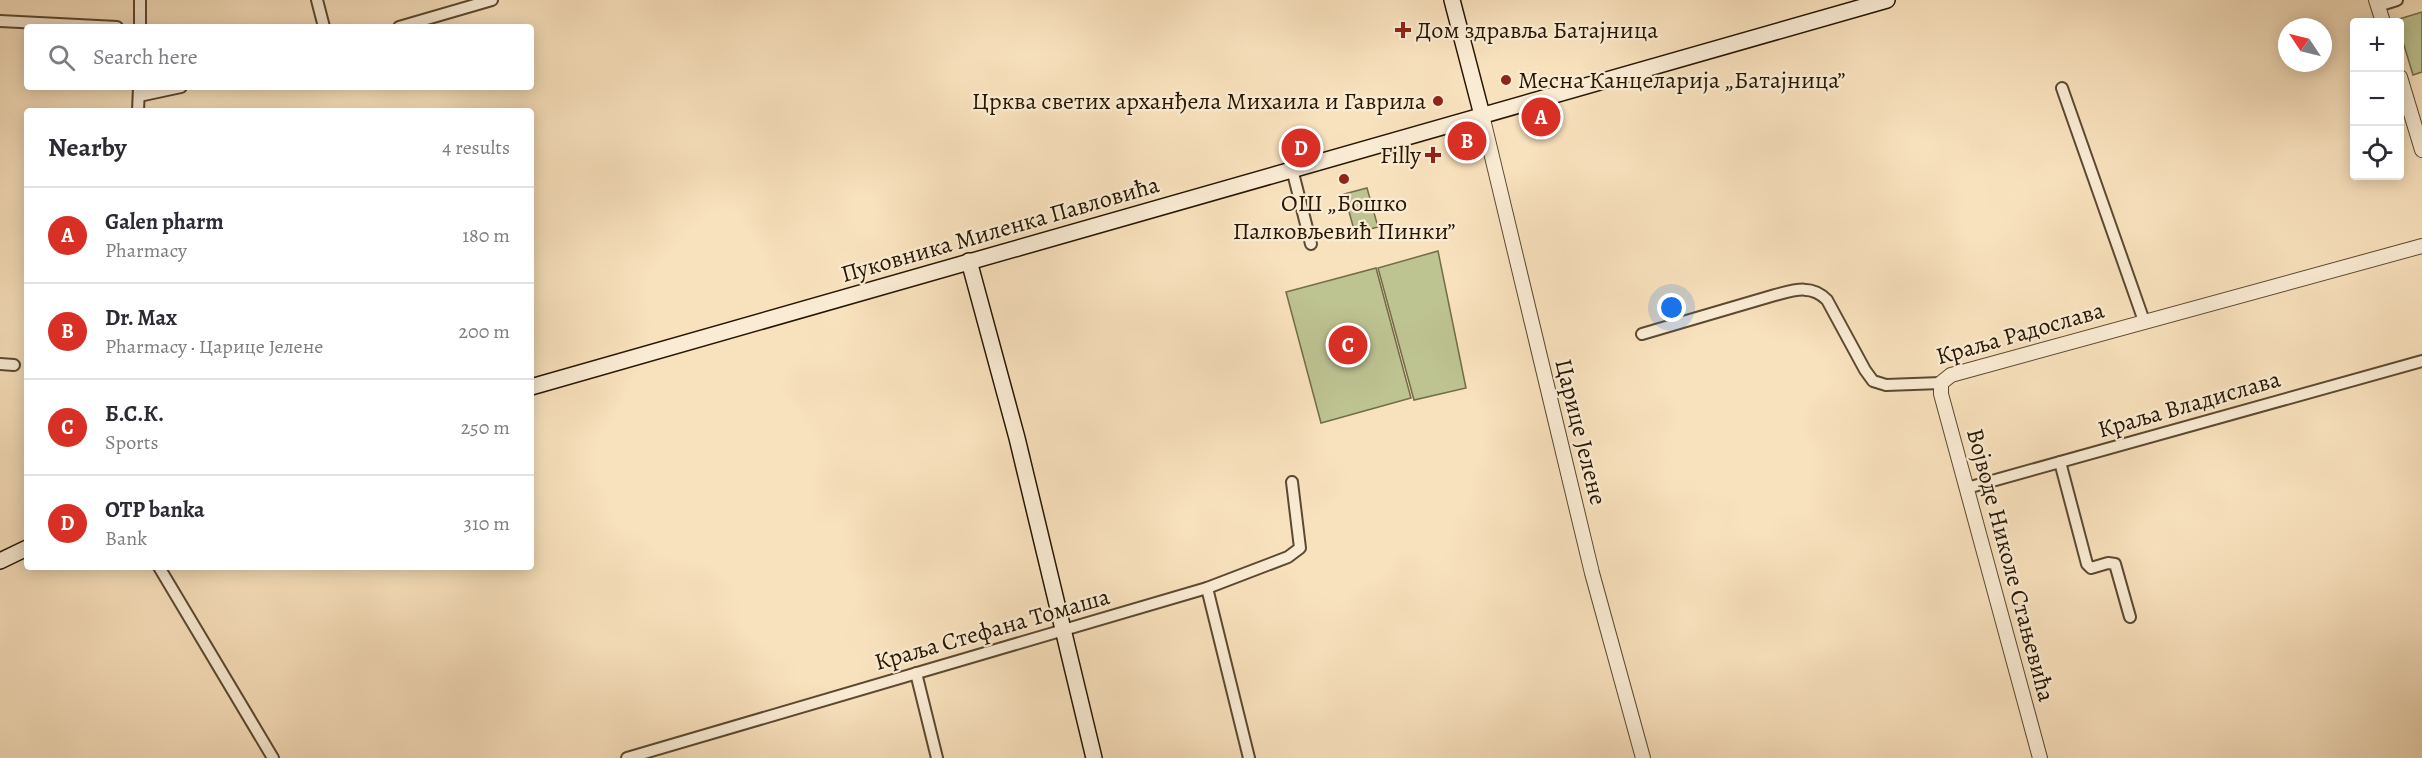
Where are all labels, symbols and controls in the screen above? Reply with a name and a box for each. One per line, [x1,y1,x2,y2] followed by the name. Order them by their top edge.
[1416,14,1658,46] place label: Дом здравља Батајница
[2278,18,2332,72] north arrow
[2350,18,2404,180] map controls
[2350,18,2404,72] button: +
[1394,21,1412,39] marker: Дом здравља Батајница
[24,24,534,90] search box
[45,41,78,74] icon: search
[93,42,198,72] text: Search here
[1518,64,1846,96] place label: Месна Канцеларија „Батајница”
[2350,72,2404,126] button: −
[1499,73,1513,87] marker: Месна Канцеларија „Батајница”
[972,85,1426,117] place label: Црква светих арханђела Михаила и Гаврила
[1431,94,1445,108] marker: Црква светих арханђела Михаила и Гаврила
[1522,94,1560,140] pin: A
[1448,118,1486,164] pin: B
[1282,126,1320,170] pin: D
[2350,126,2404,180] button: locate
[48,130,127,165] text: Nearby
[442,134,510,161] text: 4 results
[1380,139,1421,171] place label: Filly
[1426,148,1440,162] marker: Filly
[837,168,1163,290] street label: Пуковника Миленка Павловића
[1337,172,1351,186] marker: ОШ „Бошко Палковљевић Пинки”
[1233,187,1455,247] place label: ОШ „Бошко Палковљевић Пинки”
[105,207,224,237] text: Galen pharm
[61,222,74,249] text: A
[462,222,510,249] text: 180 m
[105,237,187,264] text: Pharmacy
[1657,293,1686,322] your location
[1932,294,2108,372] street label: Краља Радослава
[105,303,177,333] text: Dr. Max
[61,318,74,345] text: B
[459,318,510,345] text: 200 m
[1328,322,1368,368] pin: C
[105,333,323,360] text: Pharmacy · Царице Јелене
[1547,356,1615,508] street label: Царице Јелене
[2094,363,2284,445] street label: Краља Владислава
[105,399,164,429] text: Б.С.К.
[61,414,74,441] text: C
[461,414,510,441] text: 250 m
[1959,425,2063,705] street label: Војводе Николе Стањевића
[105,429,158,456] text: Sports
[105,495,205,525] text: OTP banka
[61,510,74,537] text: D
[464,510,510,537] text: 310 m
[105,525,147,552] text: Bank
[871,580,1113,678] street label: Краља Стефана Томаша

